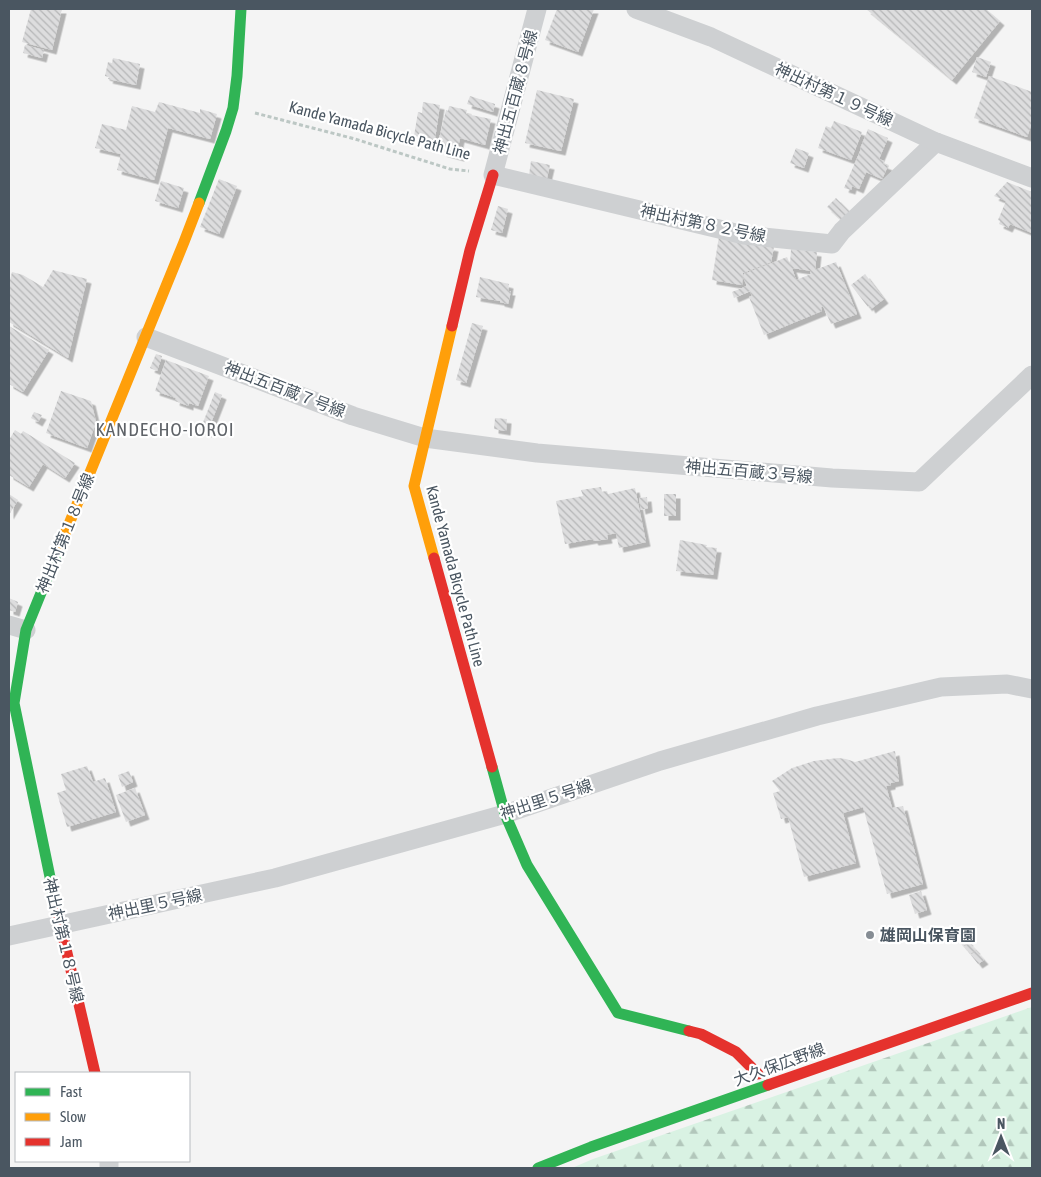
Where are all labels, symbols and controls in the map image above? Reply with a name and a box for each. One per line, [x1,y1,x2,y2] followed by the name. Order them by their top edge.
[490,28,540,156] street label: 神出五百蔵８号線
[772,59,896,129] street label: 神出村第１９号線
[287,97,473,164] street label: Kande Yamada Bicycle Path Line
[639,201,767,245] street label: 神出村第８２号線
[222,358,348,420] street label: 神出五百蔵７号線
[95,418,235,440] district label: KANDECHO-IOROI
[684,456,814,486] street label: 神出五百蔵３号線
[33,470,97,596] street label: 神出村第１８号線
[422,483,489,669] street label: Kande Yamada Bicycle Path Line
[498,776,594,822] street label: 神出里５号線
[41,876,87,1004] street label: 神出村第１８号線
[106,885,204,923] street label: 神出里５号線
[879,926,976,944] place label: 雄岡山保育園
[864,929,876,941] marker: 雄岡山保育園
[731,1039,827,1089] street label: 大久保広野線
[15,1072,190,1162] legend
[60,1083,82,1100] text: Fast
[60,1108,86,1125] text: Slow
[976,1112,1026,1162] north arrow
[997,1116,1005,1132] text: N
[60,1133,83,1150] text: Jam

